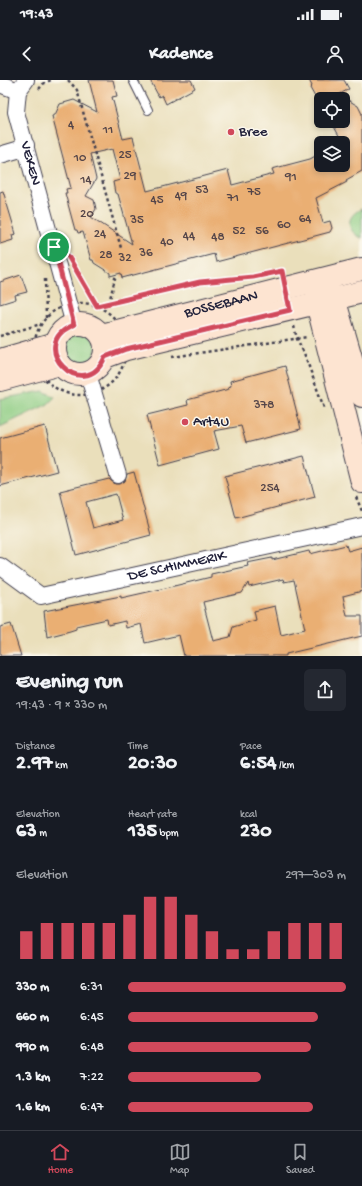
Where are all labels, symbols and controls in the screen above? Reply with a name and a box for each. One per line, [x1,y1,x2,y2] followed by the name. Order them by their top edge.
[20,5,53,23] text: 19:43
[16,43,38,65] icon: back
[324,43,346,65] icon: person
[149,44,213,65] text: Kadence
[314,92,350,172] map controls
[314,92,350,128] button: locate
[68,118,74,133] house number: 4
[102,123,113,138] house number: 11
[238,123,268,141] place label: Bree
[226,127,236,137] marker: Bree
[314,136,350,172] button: layers
[15,138,45,188] street label: VEKEN
[118,148,132,163] house number: 25
[73,151,87,166] house number: 10
[124,169,137,184] house number: 29
[284,170,297,185] house number: 91
[79,173,92,188] house number: 14
[195,183,209,198] house number: 53
[246,185,261,200] house number: 75
[175,189,188,204] house number: 49
[226,191,239,206] house number: 71
[151,193,164,208] house number: 45
[80,207,94,222] house number: 20
[299,212,311,227] house number: 64
[129,213,144,228] house number: 35
[277,218,292,233] house number: 60
[232,224,246,239] house number: 52
[255,224,269,239] house number: 56
[94,227,106,242] house number: 24
[183,229,195,244] house number: 44
[37,230,71,264] pin
[211,230,225,245] house number: 48
[160,235,174,250] house number: 40
[43,236,65,258] icon: arrive
[138,246,153,261] house number: 36
[99,248,113,263] house number: 28
[117,251,132,266] house number: 32
[182,287,260,323] street label: BOSSEBAAN
[253,398,274,413] house number: 378
[193,413,229,431] place label: Art4U
[180,417,190,427] marker: Art4U
[260,481,280,496] house number: 254
[125,547,229,586] street label: DE SCHIMMERIK
[304,669,346,711] button: share
[16,670,123,696] text: Evening run
[16,698,107,713] text: 19:43 · 9 × 330 m
[16,741,55,753] text: Distance
[128,741,148,753] text: Time
[240,741,262,753] text: Pace
[16,753,53,776] text: 2.97
[128,753,177,776] text: 20:30
[240,753,276,776] text: 6:54
[53,760,68,772] text: km
[276,760,294,772] text: /km
[16,809,60,821] text: Elevation
[128,809,177,821] text: Heart rate
[240,809,257,821] text: kcal
[16,821,37,844] text: 63
[128,821,157,844] text: 135
[240,821,272,844] text: 230
[37,828,47,840] text: m
[157,828,179,840] text: bpm
[16,868,68,883] text: Elevation
[285,868,346,883] text: 297–303 m
[16,980,49,995] text: 330 m
[80,980,103,995] text: 6:31
[16,1010,49,1025] text: 660 m
[80,1010,104,1025] text: 6:45
[16,1040,49,1055] text: 990 m
[80,1040,104,1055] text: 6:48
[16,1070,50,1085] text: 1.3 km
[80,1070,104,1085] text: 7:22
[16,1100,50,1115] text: 1.6 km
[80,1100,104,1115] text: 6:47
[48,1141,73,1177] tab: Home
[169,1141,191,1177] tab: Map
[286,1141,314,1177] tab: Saved

